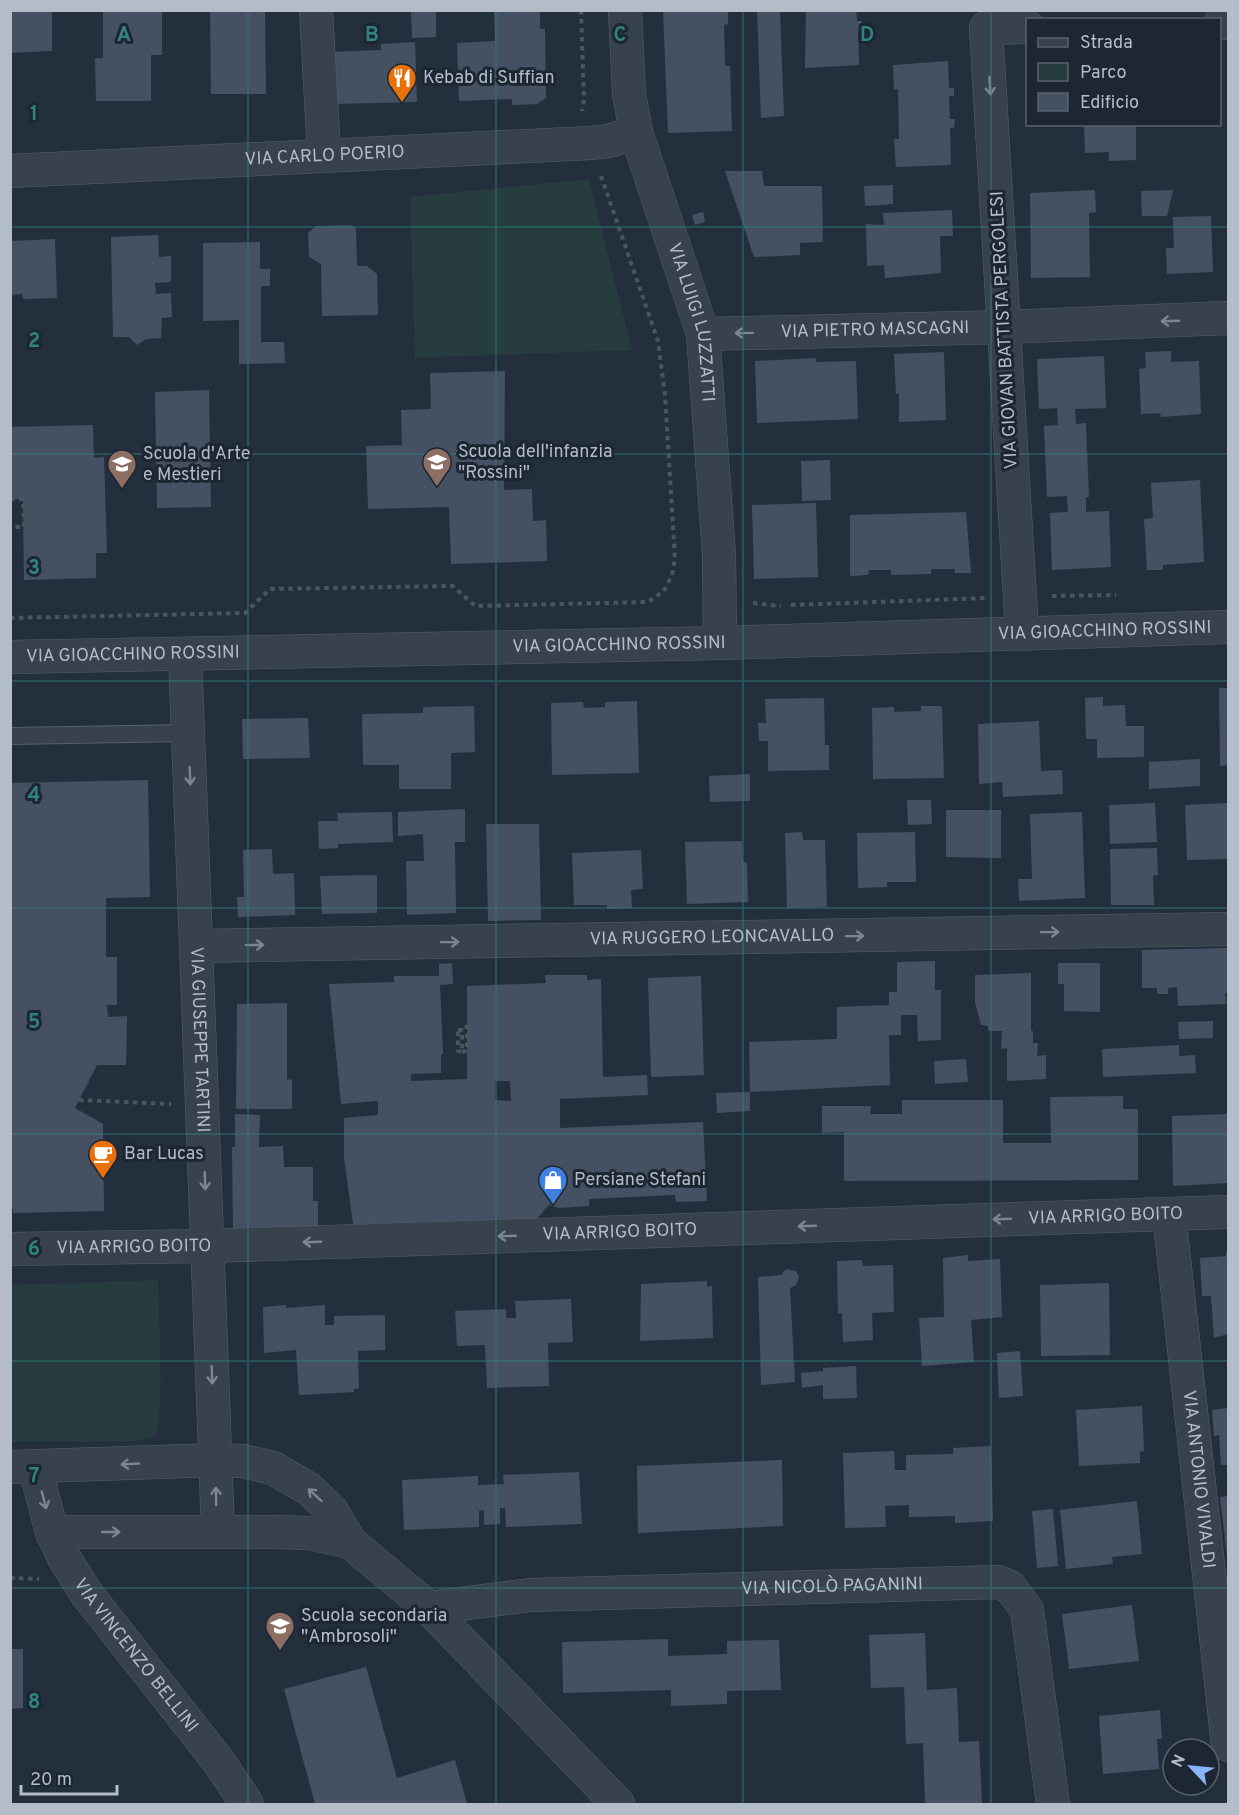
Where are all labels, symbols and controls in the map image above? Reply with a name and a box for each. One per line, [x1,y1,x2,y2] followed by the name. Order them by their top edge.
[1026,18,1221,126] legend
[117,23,131,49] text: A
[365,23,379,49] text: B
[614,23,626,49] text: C
[860,23,874,49] text: D
[1080,32,1133,55] text: Strada
[386,62,418,104] restaurant icon: Kebab di Suffian
[1080,62,1126,85] text: Parco
[423,67,555,90] place label: Kebab di Suffian
[985,76,996,96] one-way arrow
[1080,92,1139,115] text: Edificio
[30,102,38,128] text: 1
[244,140,405,171] street label: VIA CARLO POERIO
[986,190,1024,470] street label: VIA GIOVAN BATTISTA PERGOLESI
[662,240,719,403] street label: VIA LUIGI LUZZATTI
[1161,315,1181,326] one-way arrow
[780,316,970,344] street label: VIA PIETRO MASCAGNI
[735,327,755,339] one-way arrow
[28,329,40,355] text: 2
[458,441,612,485] place label: Scuola dell'infanzia "Rossini"
[143,443,251,487] place label: Scuola d'Arte e Mestieri
[421,446,453,488] school or university icon: Scuola dell'infanzia "Rossini"
[106,448,138,490] school or university icon: Scuola d'Arte e Mestieri
[28,556,40,582] text: 3
[998,616,1212,646] street label: VIA GIOACCHINO ROSSINI
[512,631,726,659] street label: VIA GIOACCHINO ROSSINI
[26,641,240,668] street label: VIA GIOACCHINO ROSSINI
[184,765,195,785] one-way arrow
[28,783,40,809] text: 4
[589,924,834,951] street label: VIA RUGGERO LEONCAVALLO
[1039,927,1059,938] one-way arrow
[844,930,864,941] one-way arrow
[439,936,459,948] one-way arrow
[244,940,264,951] one-way arrow
[185,946,214,1133] street label: VIA GIUSEPPE TARTINI
[28,1010,40,1036] text: 5
[87,1138,119,1180] cafe icon: Bar Lucas
[124,1143,204,1166] place label: Bar Lucas
[537,1164,569,1206] shop icon: Persiane Stefani
[574,1169,706,1192] place label: Persiane Stefani
[199,1170,210,1190] one-way arrow
[1028,1202,1183,1230] street label: VIA ARRIGO BOITO
[993,1214,1013,1225] one-way arrow
[542,1218,698,1246] street label: VIA ARRIGO BOITO
[798,1220,818,1231] one-way arrow
[498,1230,518,1241] one-way arrow
[56,1234,212,1260] street label: VIA ARRIGO BOITO
[303,1236,323,1248] one-way arrow
[28,1237,40,1263] text: 6
[206,1365,218,1385] one-way arrow
[1177,1389,1220,1570] street label: VIA ANTONIO VIVALDI
[120,1458,140,1469] one-way arrow
[29,1464,39,1490] text: 7
[210,1486,222,1506] one-way arrow
[308,1488,323,1502] one-way arrow
[38,1490,50,1509] one-way arrow
[100,1526,120,1538] one-way arrow
[741,1573,923,1601] street label: VIA NICOLÒ PAGANINI
[68,1574,203,1737] street label: VIA VINCENZO BELLINI
[301,1605,447,1649] place label: Scuola secondaria "Ambrosoli"
[264,1610,296,1652] school or university icon: Scuola secondaria "Ambrosoli"
[28,1690,40,1716] text: 8
[1161,1737,1221,1797] north arrow
[1168,1752,1191,1771] text: N
[21,1758,117,1796] scale bar
[30,1769,72,1792] text: 20 m

